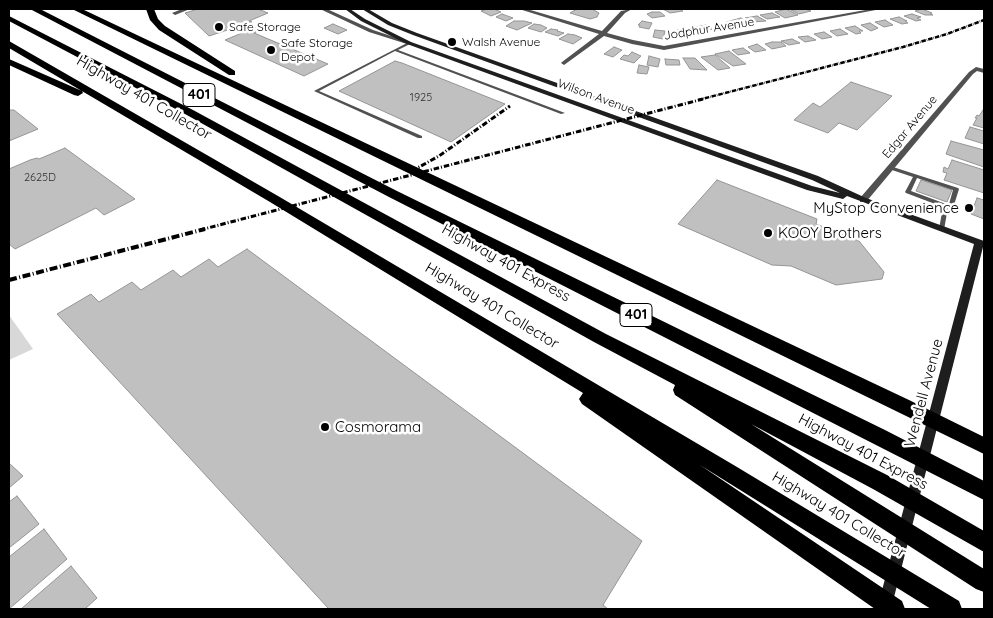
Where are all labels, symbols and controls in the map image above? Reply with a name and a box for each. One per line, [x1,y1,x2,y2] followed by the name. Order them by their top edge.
[663,15,755,43] street label: Jodphur Avenue
[229,20,301,34] place label: Safe Storage
[213,21,225,33] marker: Safe Storage
[462,35,540,49] place label: Walsh Avenue
[281,36,353,64] place label: Safe Storage Depot
[446,36,458,48] marker: Walsh Avenue
[265,44,277,56] marker: Safe Storage Depot
[73,52,215,144] street label: Highway 401 Collector
[555,76,637,118] street label: Wilson Avenue
[183,84,215,106] road number: 401
[410,91,432,105] house number: 1925
[880,93,940,161] street label: Edgar Avenue
[24,171,56,185] house number: 2625D
[813,199,959,217] place label: MyStop Convenience
[963,202,975,214] marker: MyStop Convenience
[439,220,573,306] street label: Highway 401 Express
[778,224,882,242] place label: KOOY Brothers
[762,227,774,239] marker: KOOY Brothers
[422,259,562,353] street label: Highway 401 Collector
[620,304,652,326] road number: 401
[901,337,947,449] street label: Wendell Avenue
[795,410,931,494] street label: Highway 401 Express
[335,418,421,436] place label: Cosmorama
[319,421,331,433] marker: Cosmorama
[769,468,909,562] street label: Highway 401 Collector

